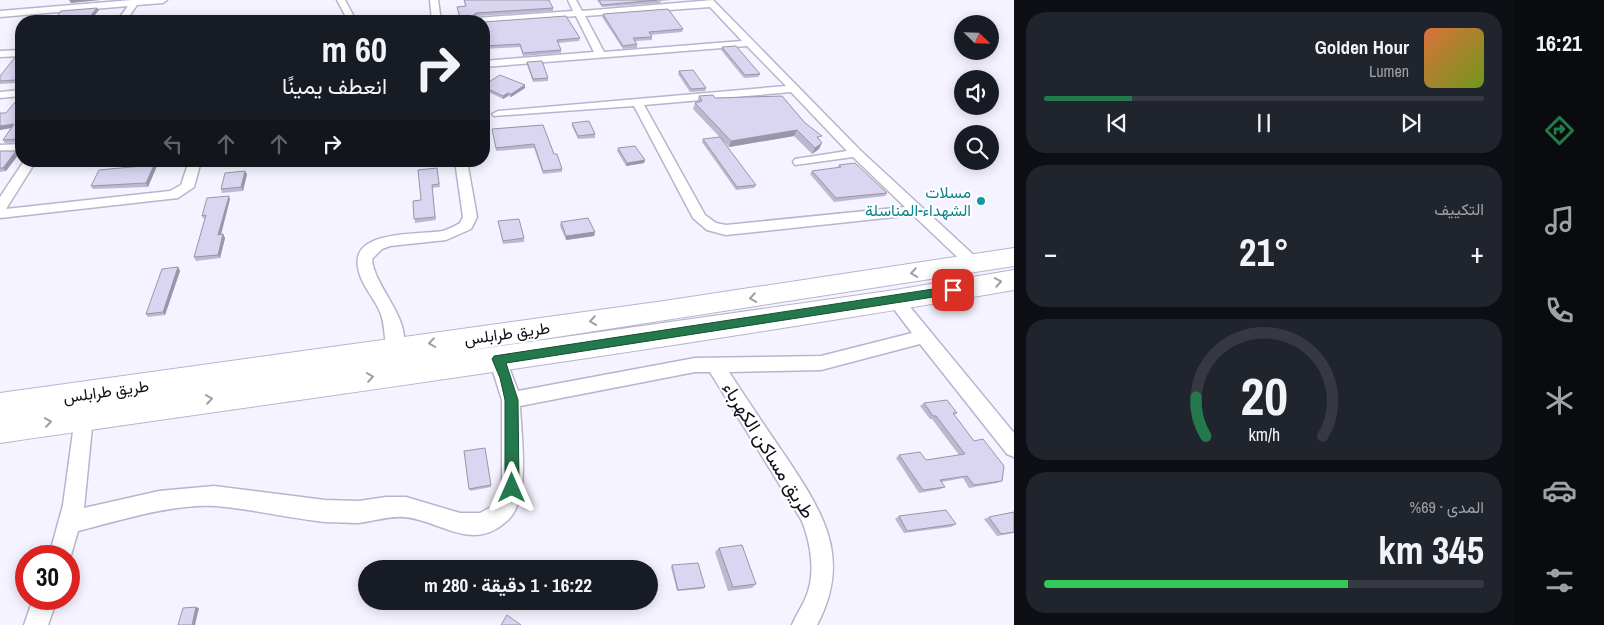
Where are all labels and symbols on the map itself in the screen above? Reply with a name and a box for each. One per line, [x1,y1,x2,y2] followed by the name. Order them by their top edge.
[954,15,999,60] north arrow
[865,181,971,221] place label: مسلات الشهداء-المناسلة
[975,195,987,207] marker: مسلات الشهداء-المناسلة
[910,268,918,278] one-way arrow
[932,269,974,311] pin
[994,278,1002,288] one-way arrow
[749,292,758,302] one-way arrow
[588,315,596,326] one-way arrow
[463,316,551,350] street label: طريق طرابلس
[427,337,435,348] one-way arrow
[367,372,375,383] one-way arrow
[62,374,150,408] street label: طريق طرابلس
[717,377,821,523] street label: طريق مساكن الكهرباء
[205,395,214,405] one-way arrow
[45,417,53,428] one-way arrow
[485,461,537,513] position arrow
[15,545,80,610] speed limit sign: 30

